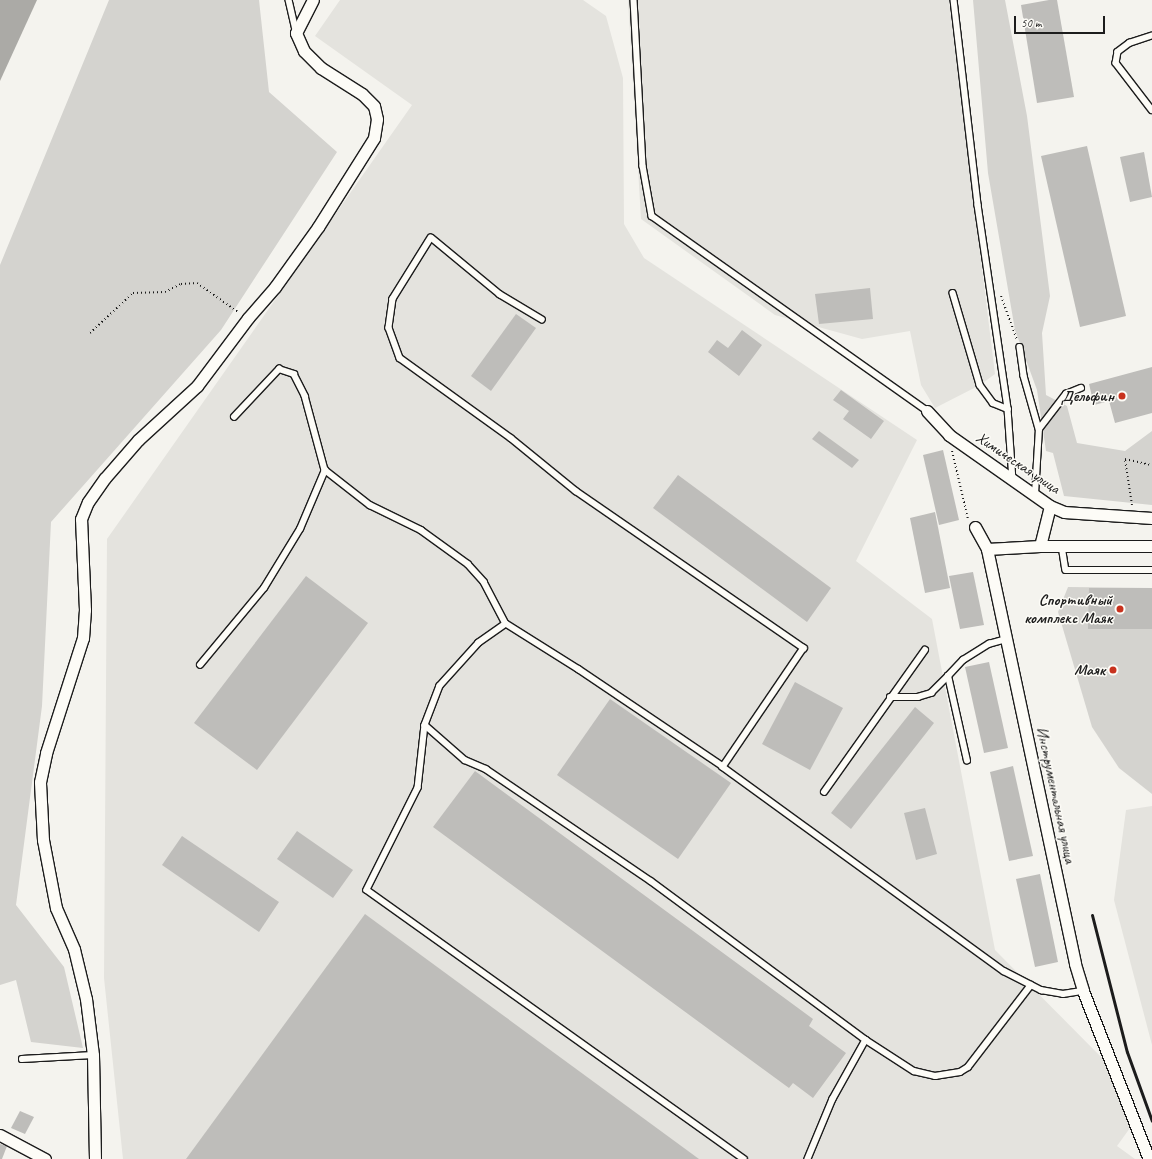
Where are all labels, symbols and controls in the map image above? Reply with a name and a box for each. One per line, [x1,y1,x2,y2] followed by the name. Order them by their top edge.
[1016,8,1107,34] scale bar
[1021,15,1041,31] text: 50 m
[1061,386,1114,406] place label: Дельфин
[1117,391,1127,401] marker: Дельфин
[972,427,1064,499] street label: Химическая улица
[1024,590,1112,628] place label: Спортивный комплекс Маяк
[1115,604,1125,614] marker: Спортивный комплекс Маяк
[1074,660,1105,680] place label: Маяк
[1108,665,1118,675] marker: Маяк
[1032,724,1080,866] street label: Инструментальная улица

